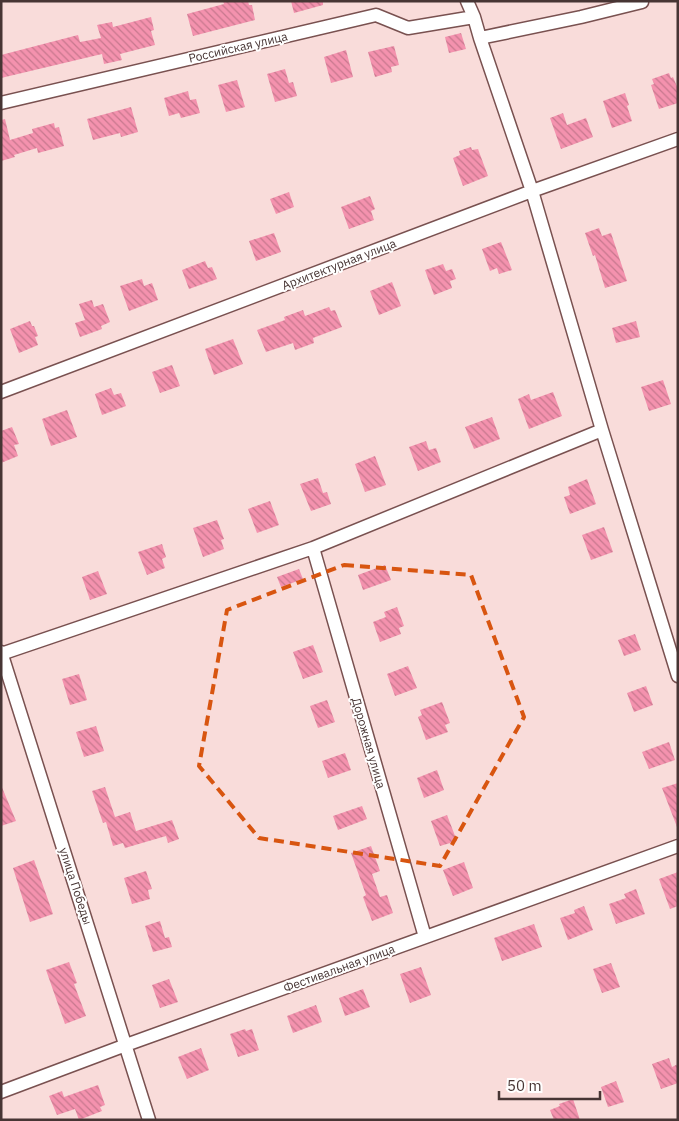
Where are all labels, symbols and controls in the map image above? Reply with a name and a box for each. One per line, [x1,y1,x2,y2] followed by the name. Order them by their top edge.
[187,28,290,66] street label: Российская улица
[280,235,399,293] street label: Архитектурная улица
[349,696,389,791] street label: Дорожная улица
[56,845,96,927] street label: улица Победы
[281,941,397,995] street label: Фестивальная улица
[499,1068,600,1100] scale bar
[507,1076,542,1095] text: 50 m

